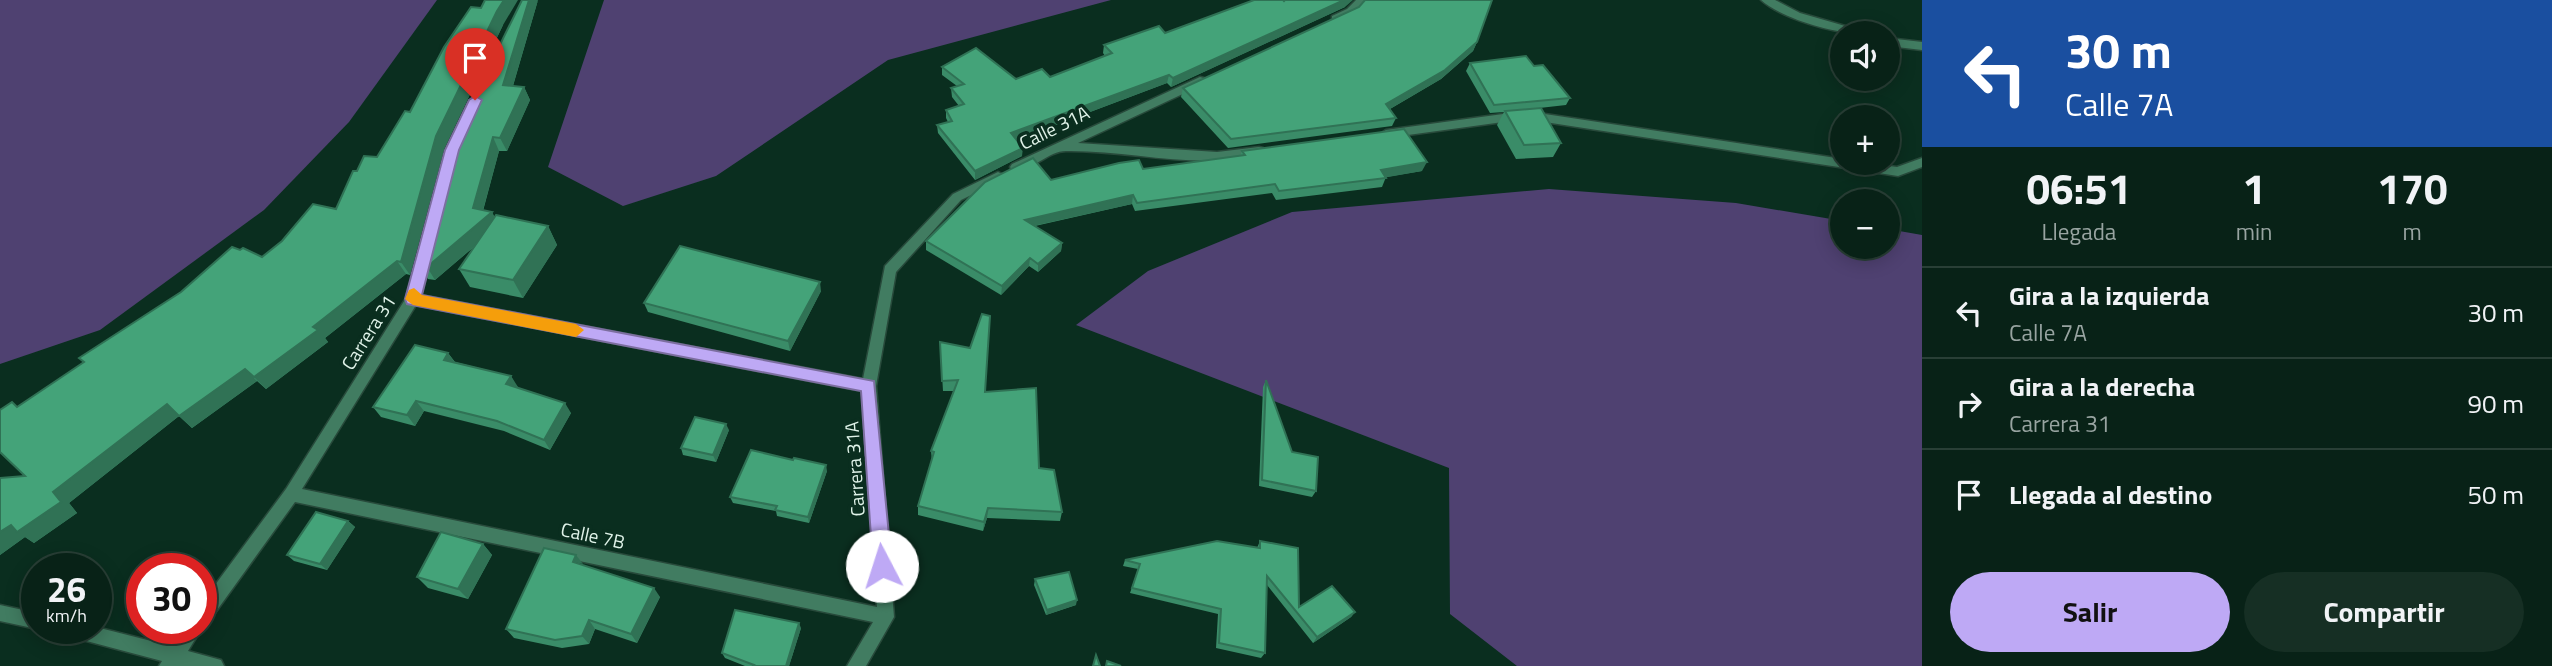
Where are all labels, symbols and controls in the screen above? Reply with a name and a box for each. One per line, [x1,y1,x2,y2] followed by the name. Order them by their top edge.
[2065,12,2172,87] text: 30 m
[1830,21,1900,259] map controls
[1830,21,1900,91] button: sound
[445,28,505,100] pin
[1950,28,2041,119] icon: left
[456,39,494,77] icon: arrive
[2065,80,2173,128] text: Calle 7A
[1014,98,1094,156] street label: Calle 31A
[1830,105,1900,175] button: +
[2026,156,2131,220] text: 06:51
[2242,156,2266,220] text: 1
[2377,156,2447,220] text: 170
[1830,189,1900,259] button: −
[2041,214,2116,249] text: Llegada
[2236,214,2272,249] text: min
[2403,214,2422,249] text: m
[2009,276,2210,315] text: Gira a la izquierda
[333,289,403,375] street label: Carrera 31
[2467,293,2524,332] text: 30 m
[1950,294,1988,332] icon: left
[2009,315,2087,350] text: Calle 7A
[2009,367,2195,406] text: Gira a la derecha
[2467,384,2524,423] text: 90 m
[1950,385,1988,423] icon: right
[2009,406,2111,441] text: Carrera 31
[836,420,872,518] street label: Carrera 31A
[2009,475,2212,514] text: Llegada al destino
[2467,475,2524,514] text: 50 m
[1950,476,1988,514] icon: arrive
[558,514,628,556] street label: Calle 7B
[845,529,919,603] position arrow
[126,553,217,644] speed limit sign: 30
[47,562,86,616] text: 26
[1950,572,2230,652] button: Salir
[2244,572,2524,652] button: Compartir
[46,602,87,629] text: km/h

